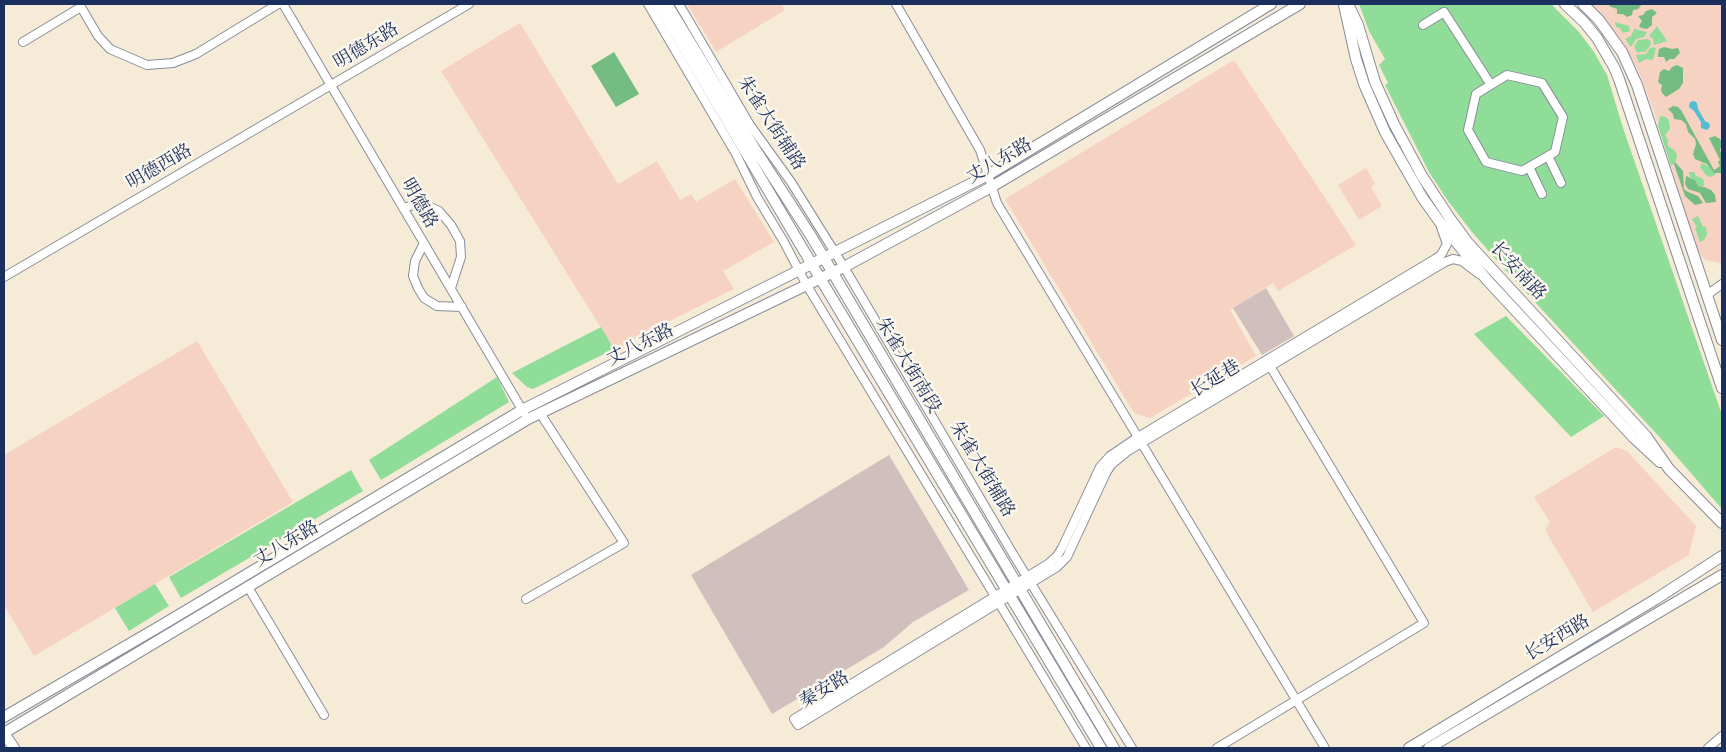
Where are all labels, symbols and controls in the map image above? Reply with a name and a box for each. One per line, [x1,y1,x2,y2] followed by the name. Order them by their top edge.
[331,19,403,75] street label: 明德东路
[732,73,808,175] street label: 朱雀大街辅路
[963,135,1037,189] street label: 丈八东路
[123,141,197,195] street label: 明德西路
[395,175,441,233] street label: 明德路
[1485,238,1549,306] street label: 长安南路
[870,314,944,418] street label: 朱雀大街南段
[604,321,678,371] street label: 丈八东路
[1187,357,1245,403] street label: 长延巷
[944,418,1018,522] street label: 朱雀大街辅路
[251,517,323,573] street label: 丈八东路
[1522,611,1594,667] street label: 长安西路
[796,668,854,714] street label: 秦安路

